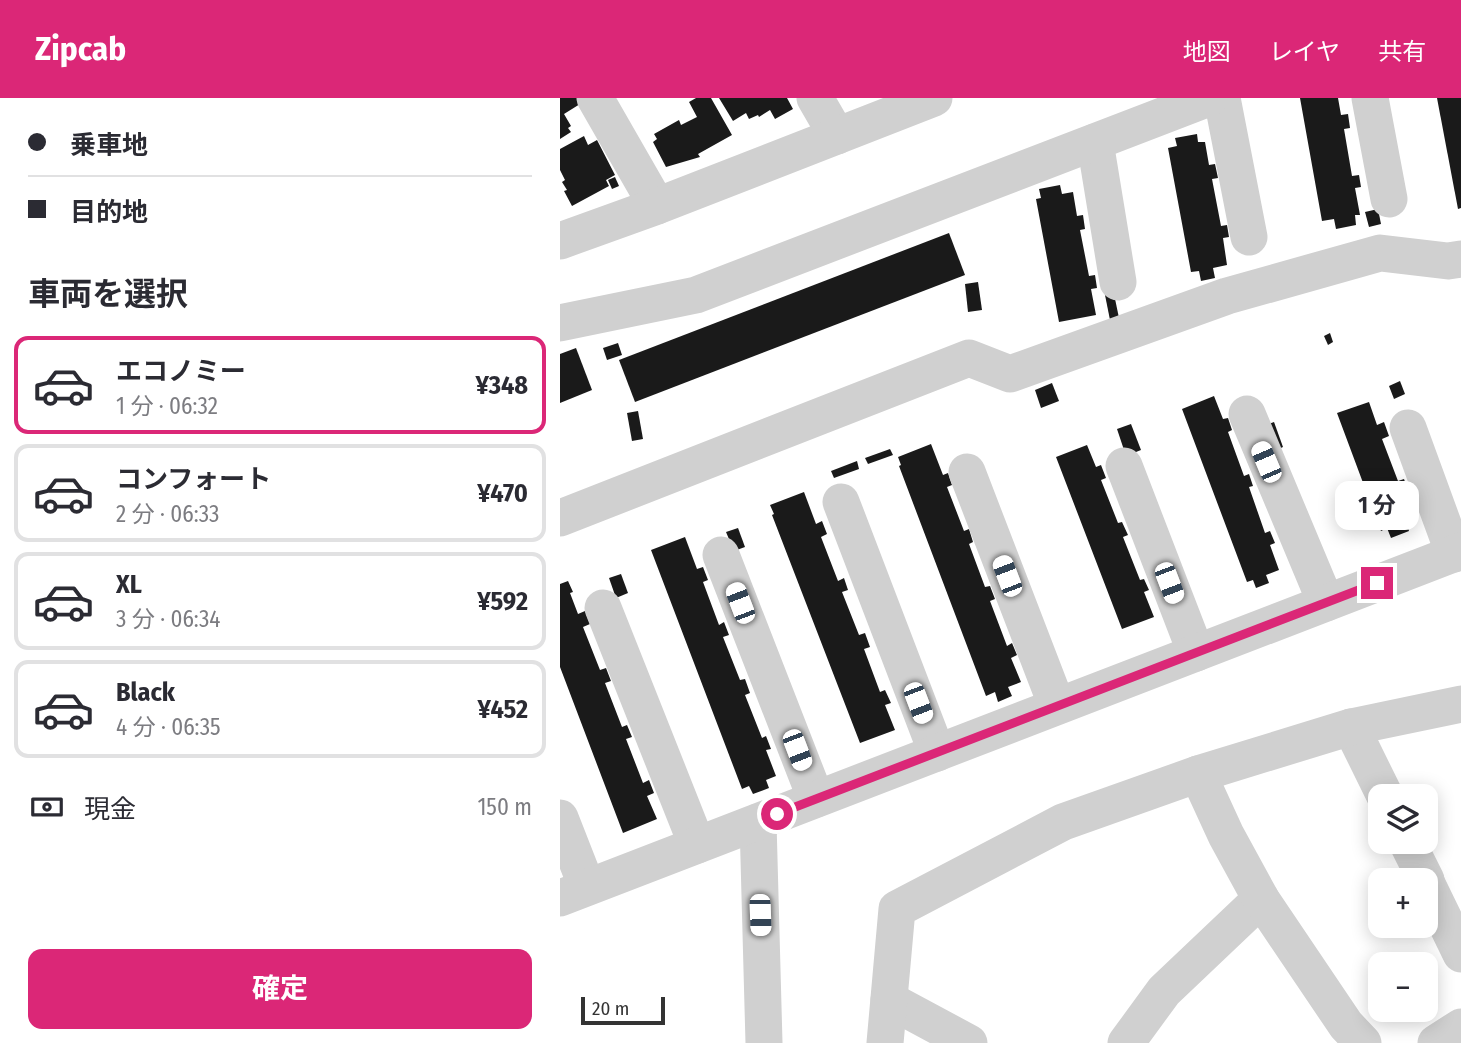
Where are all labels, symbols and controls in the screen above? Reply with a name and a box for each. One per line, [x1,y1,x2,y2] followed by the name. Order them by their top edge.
[35,29,126,69] text: Zipcab
[1183,38,1231,66] text: 地図
[1269,38,1340,66] text: レイヤ
[1378,38,1426,66] text: 共有
[70,130,148,161] text: 乗車地
[70,197,148,228] text: 目的地
[28,275,188,313] text: 車両を選択
[32,354,95,417] icon: car
[116,356,246,387] text: エコノミー
[475,370,528,401] text: ¥348
[116,392,218,420] text: 1 分 · 06:32
[1249,439,1284,485] car
[32,462,95,525] icon: car
[116,464,271,495] text: コンフォート
[477,478,528,509] text: ¥470
[1335,482,1419,531] callout: 1 分
[1358,491,1396,519] text: 1 分
[116,500,219,528] text: 2 分 · 06:33
[990,553,1025,599] car
[1152,560,1187,606] car
[1361,567,1393,599] route end
[116,569,142,600] text: XL
[32,570,95,633] icon: car
[723,580,758,626] car
[477,586,528,617] text: ¥592
[116,605,220,633] text: 3 分 · 06:34
[116,677,175,708] text: Black
[32,678,95,741] icon: car
[901,680,936,726] car
[477,694,528,725] text: ¥452
[116,713,221,741] text: 4 分 · 06:35
[780,727,815,773] car
[1368,784,1438,1022] map controls
[1368,784,1438,854] button: layers
[28,788,66,826] icon: cash
[477,793,532,821] text: 150 m
[84,794,136,825] text: 現金
[761,798,793,830] route start
[1368,868,1438,938] button: +
[749,894,772,936] car
[28,949,532,1029] button: 確定
[1368,952,1438,1022] button: −
[581,994,665,1026] scale bar
[592,997,629,1020] text: 20 m

